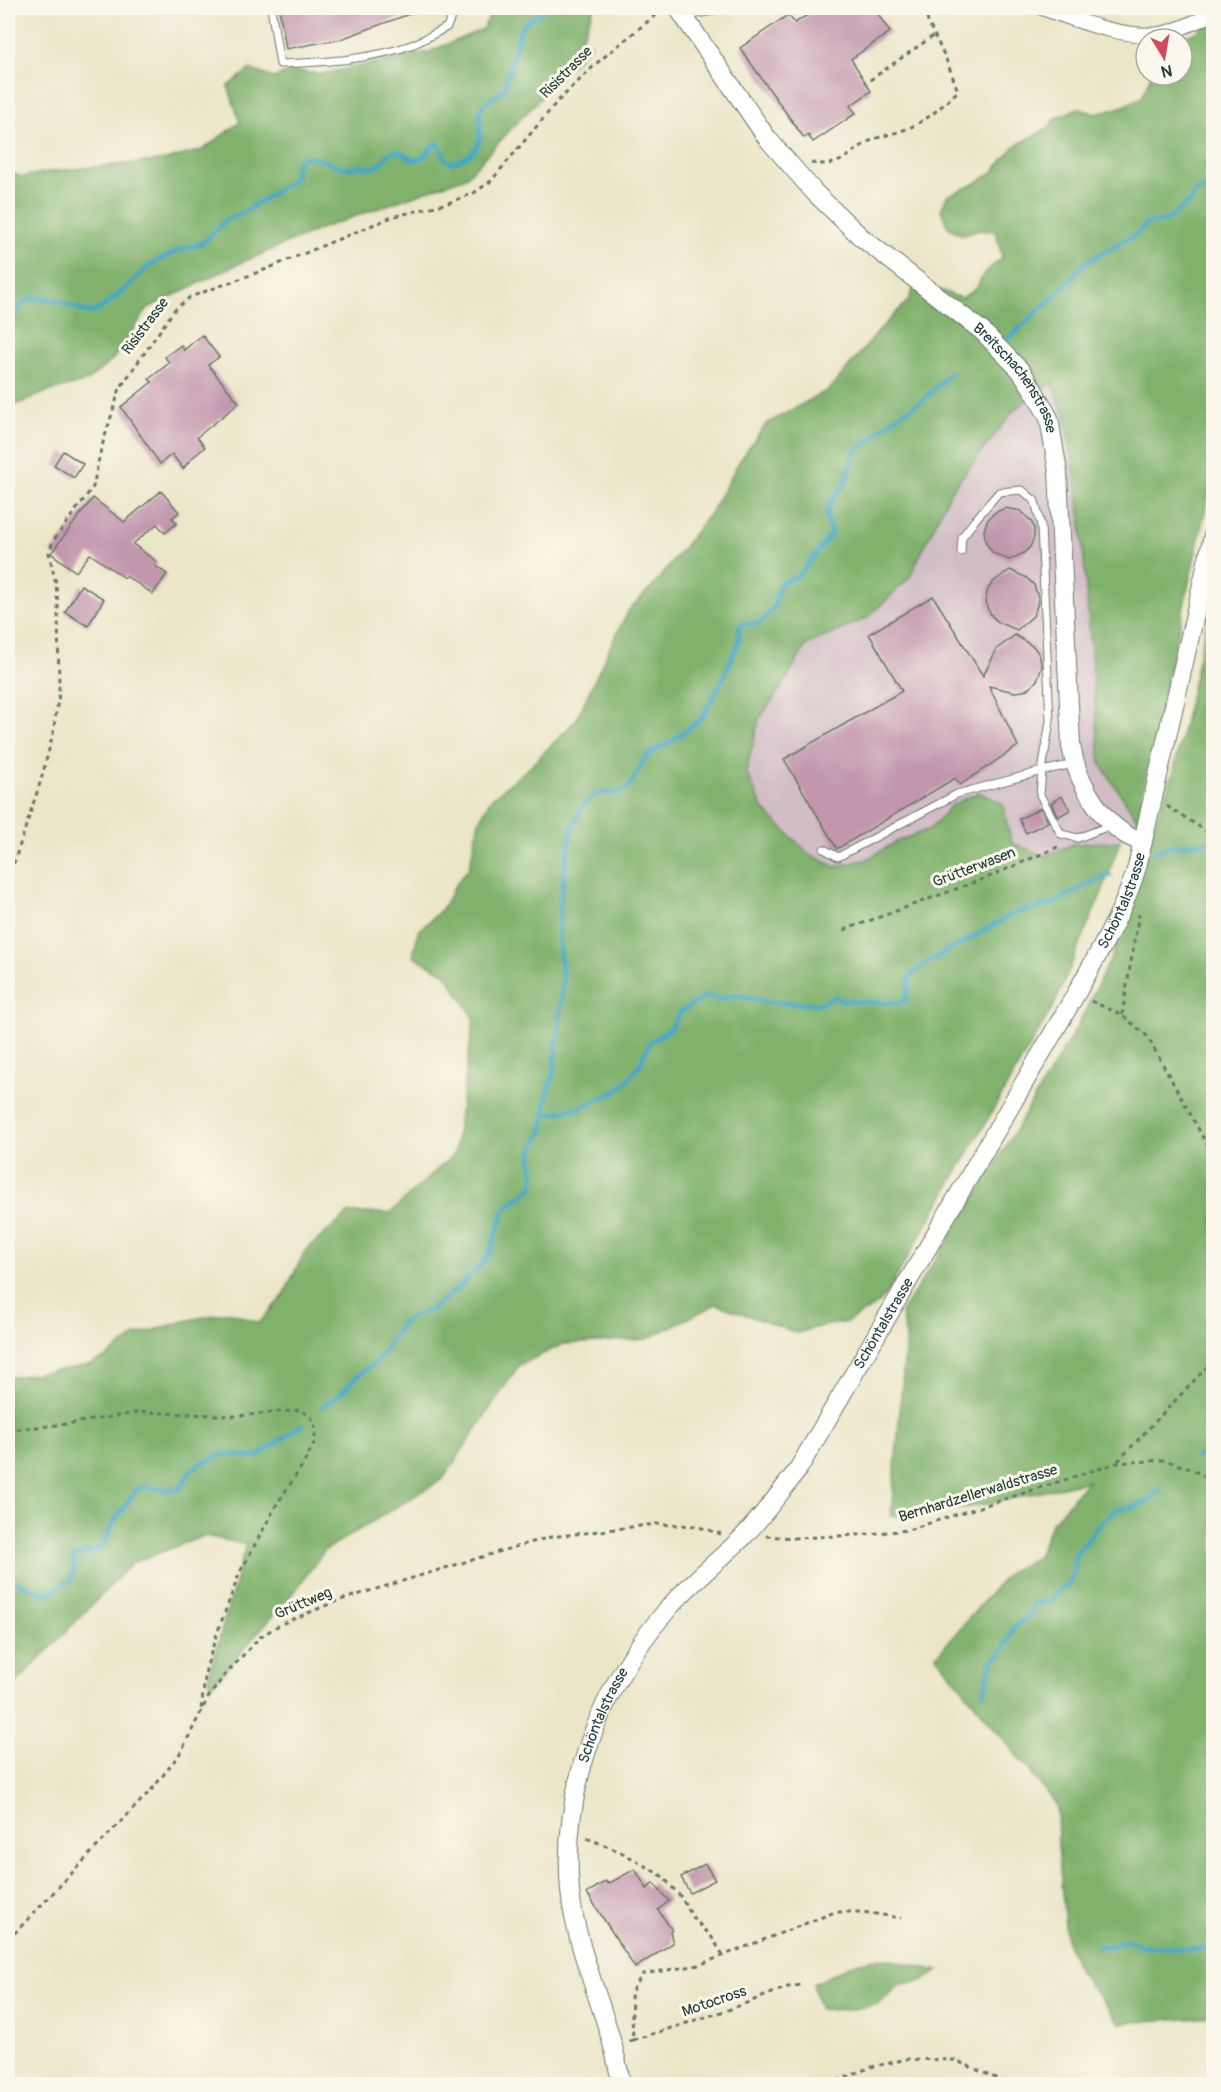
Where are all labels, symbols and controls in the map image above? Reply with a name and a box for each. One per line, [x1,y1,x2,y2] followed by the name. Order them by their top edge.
[1134,27,1194,87] north arrow
[536,42,597,103] street label: Risistrasse
[1159,60,1174,82] text: N
[118,294,173,359] street label: Risistrasse
[969,319,1060,435] street label: Breitschachenstrasse
[930,843,1018,892] street label: Grütterwasen
[1094,850,1150,952] street label: Schöntalstrasse
[850,1274,918,1373] street label: Schöntalstrasse
[896,1460,1060,1527] street label: Bernhardzellerwaldstrasse
[272,1583,335,1624] street label: Grüttweg
[574,1664,633,1766] street label: Schöntalstrasse
[679,1981,749,2021] street label: Motocross

